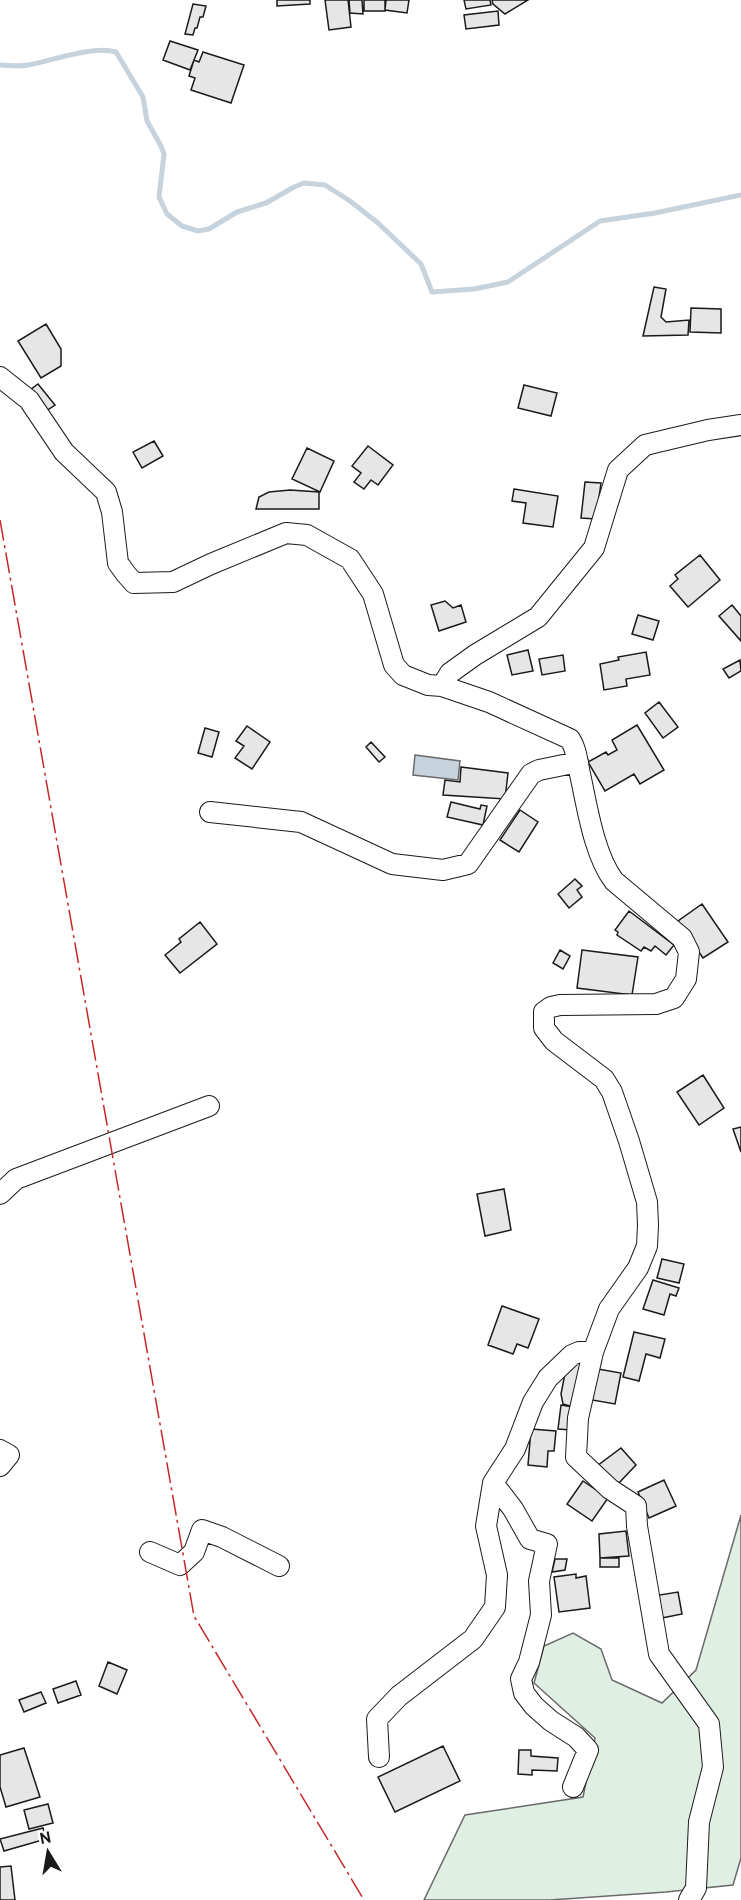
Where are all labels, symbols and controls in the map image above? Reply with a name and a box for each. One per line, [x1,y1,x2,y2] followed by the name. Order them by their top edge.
[18,1822,78,1882] north arrow
[38,1828,53,1850] text: N

